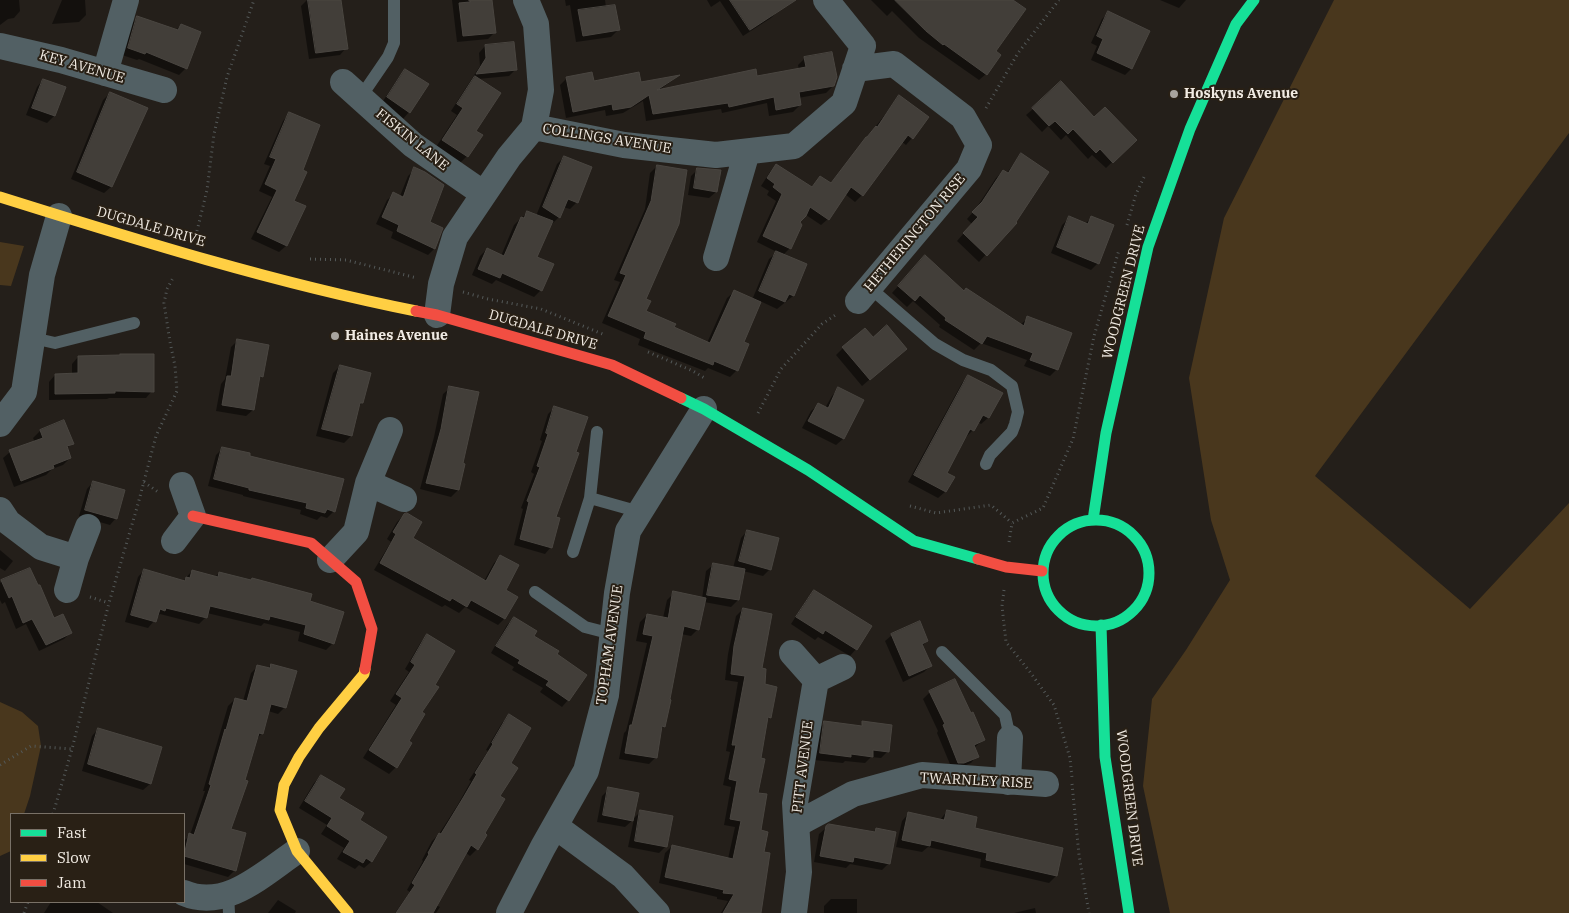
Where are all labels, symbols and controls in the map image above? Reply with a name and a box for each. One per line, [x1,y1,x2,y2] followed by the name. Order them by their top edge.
[37,47,127,87] street label: KEY AVENUE
[1184,86,1298,102] place label: Hoskyns Avenue
[1168,88,1180,100] marker: Hoskyns Avenue
[372,106,452,174] street label: FISKIN LANE
[541,121,673,157] street label: COLLINGS AVENUE
[861,171,969,295] street label: HETHERINGTON RISE
[95,203,207,251] street label: DUGDALE DRIVE
[1099,223,1149,361] street label: WOODGREEN DRIVE
[487,306,599,354] street label: DUGDALE DRIVE
[345,328,448,344] place label: Haines Avenue
[329,330,341,342] marker: Haines Avenue
[593,584,627,706] street label: TOPHAM AVENUE
[789,720,817,814] street label: PITT AVENUE
[1112,729,1146,867] street label: WOODGREEN DRIVE
[919,770,1033,792] street label: TWARNLEY RISE
[10,813,185,903] legend
[57,823,87,842] text: Fast
[57,848,90,867] text: Slow
[57,873,86,892] text: Jam

